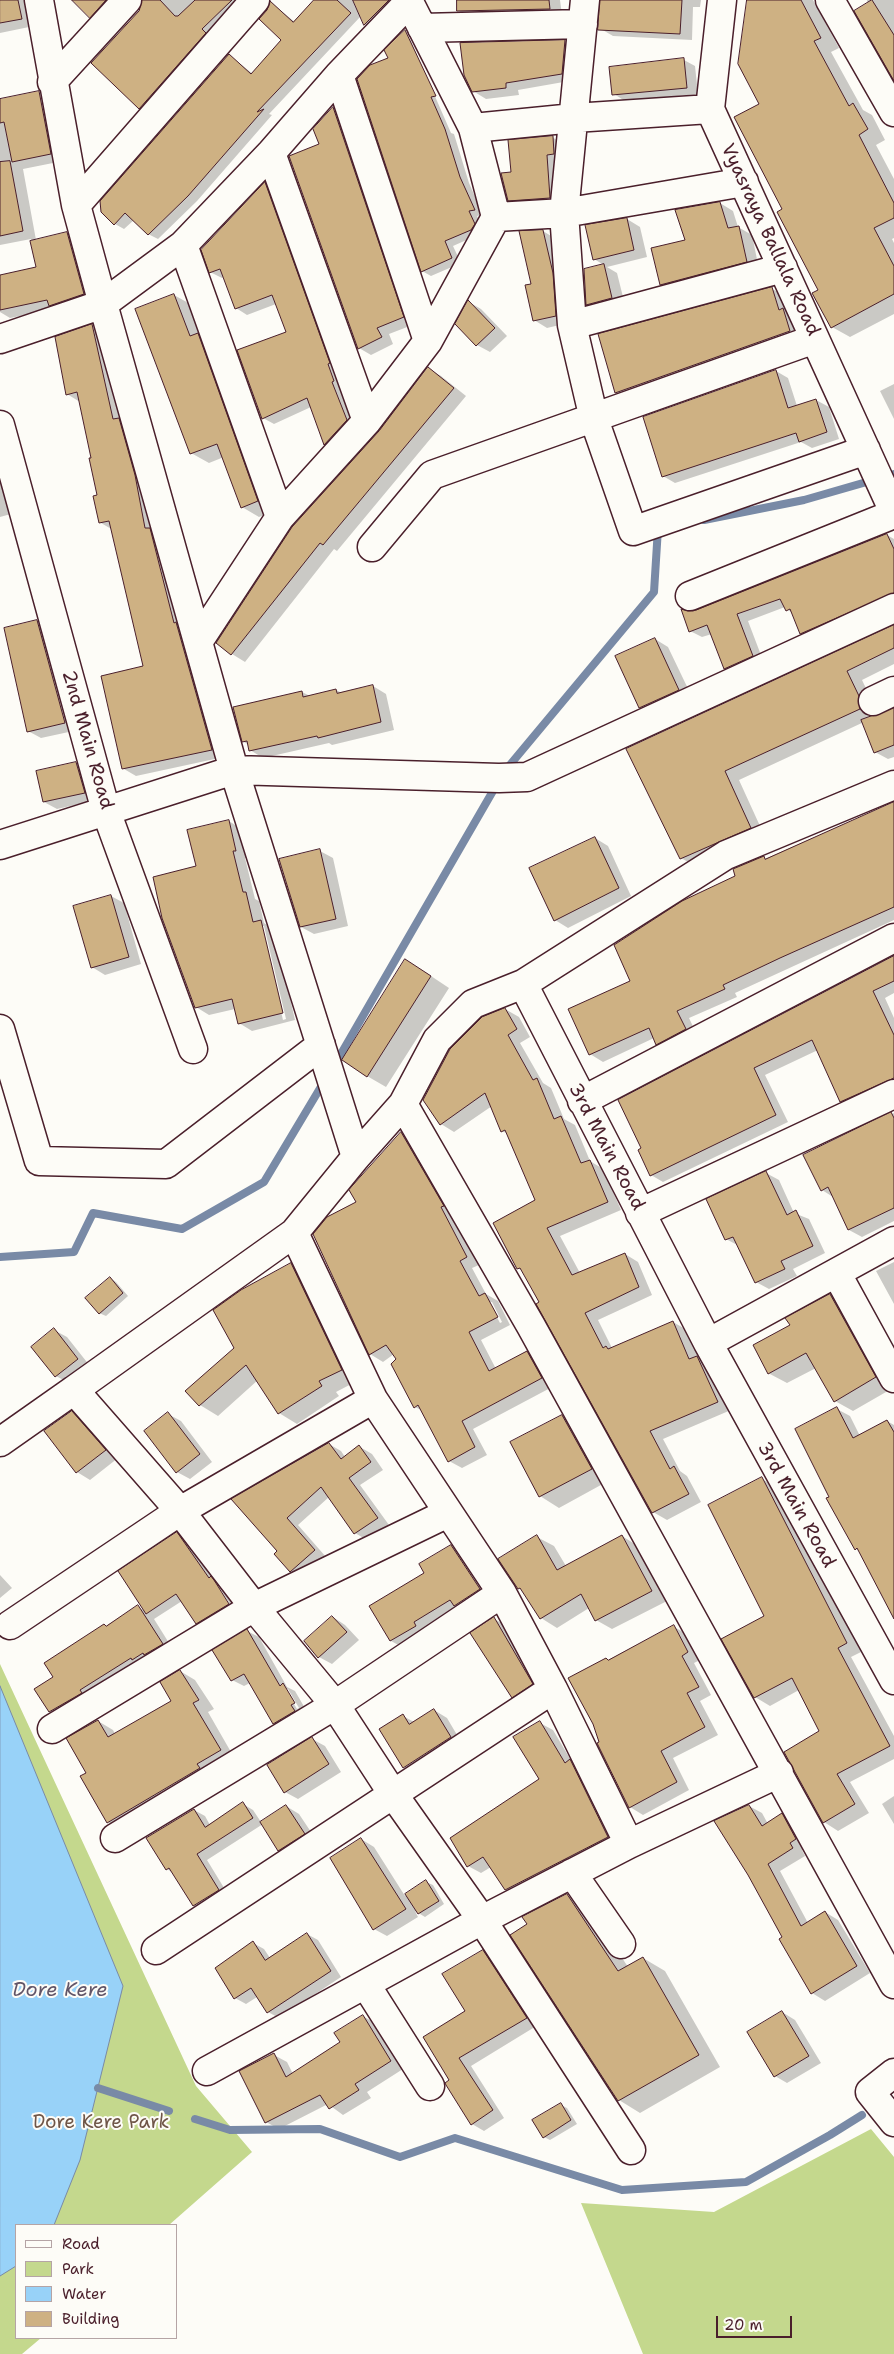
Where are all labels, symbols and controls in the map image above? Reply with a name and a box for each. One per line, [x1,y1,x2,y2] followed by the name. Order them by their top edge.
[715,140,825,340] street label: Vyasraya Ballala Road
[56,668,118,812] street label: 2nd Main Road
[563,1080,649,1214] street label: 3rd Main Road
[752,1438,840,1572] street label: 3rd Main Road
[12,1979,108,2003] water label: Dore Kere
[33,2112,169,2134] park label: Dore Kere Park
[15,2224,178,2339] legend
[62,2234,100,2254] text: Road
[62,2259,94,2279] text: Park
[62,2284,106,2304] text: Water
[719,2306,795,2338] scale bar
[62,2309,119,2329] text: Building
[724,2315,763,2335] text: 20 m

